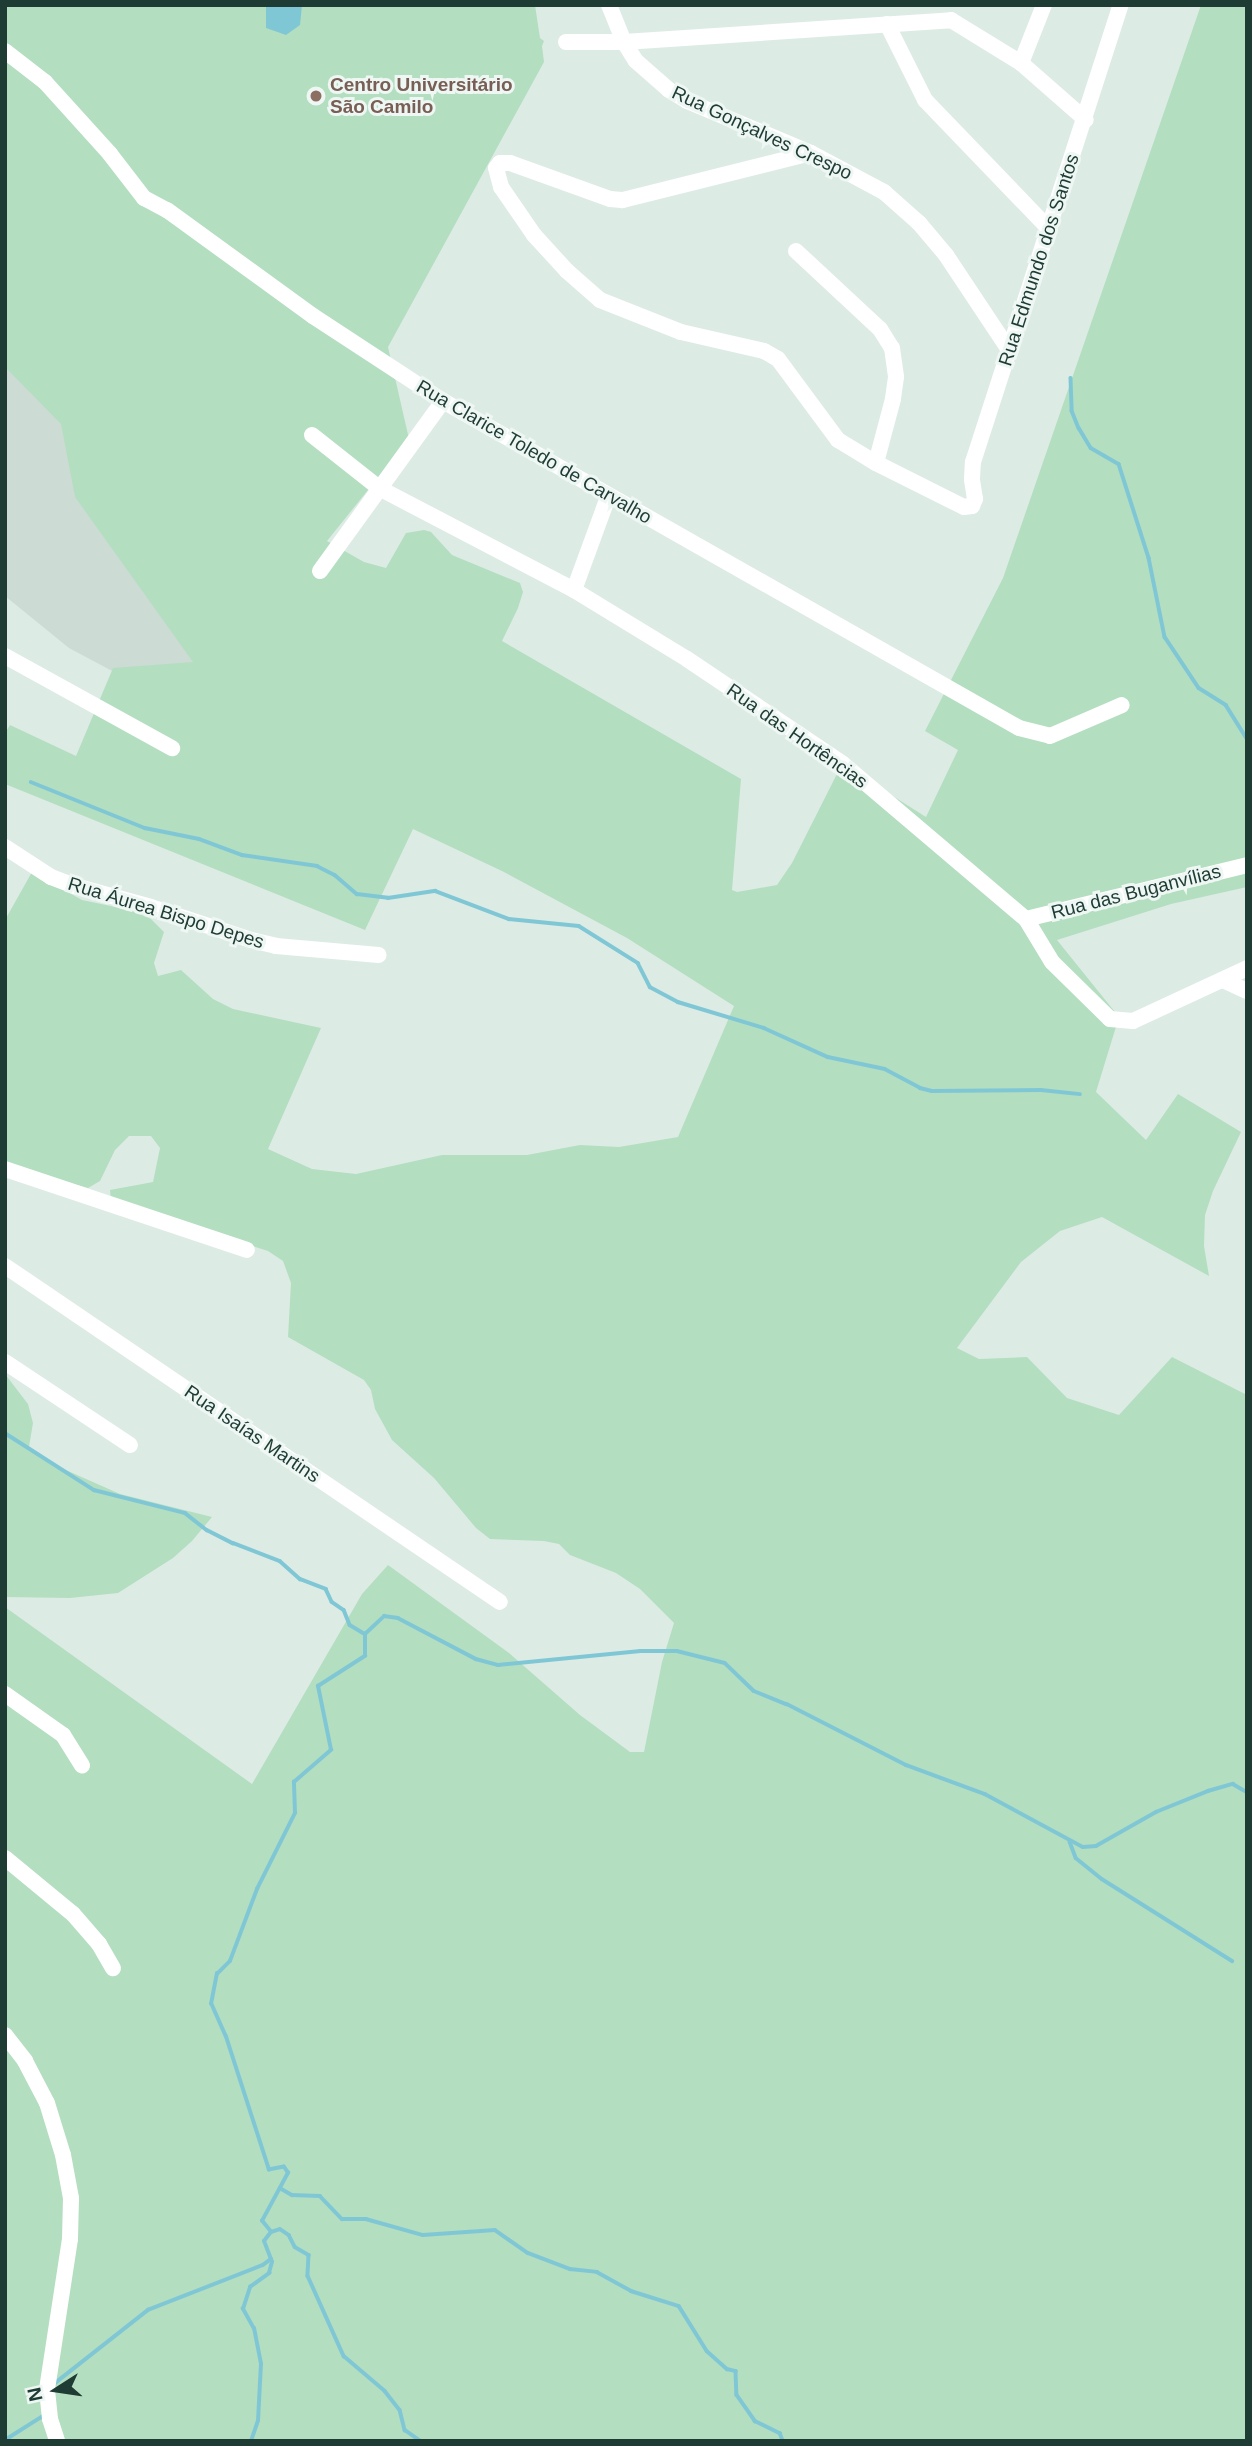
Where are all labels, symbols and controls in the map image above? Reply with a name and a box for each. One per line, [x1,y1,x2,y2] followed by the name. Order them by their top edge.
[330,74,513,118] place label: Centro Universitário São Camilo
[668,81,856,185] street label: Rua Gonçalves Crespo
[308,88,324,104] marker: Centro Universitário São Camilo
[994,151,1084,369] street label: Rua Edmundo dos Santos
[412,375,656,529] street label: Rua Clarice Toledo de Carvalho
[722,679,872,793] street label: Rua das Hortências
[1049,860,1223,924] street label: Rua das Buganvílias
[65,872,267,954] street label: Rua Áurea Bispo Depes
[180,1380,324,1488] street label: Rua Isaías Martins
[21,2355,91,2425] north arrow
[23,2386,47,2403] text: N

